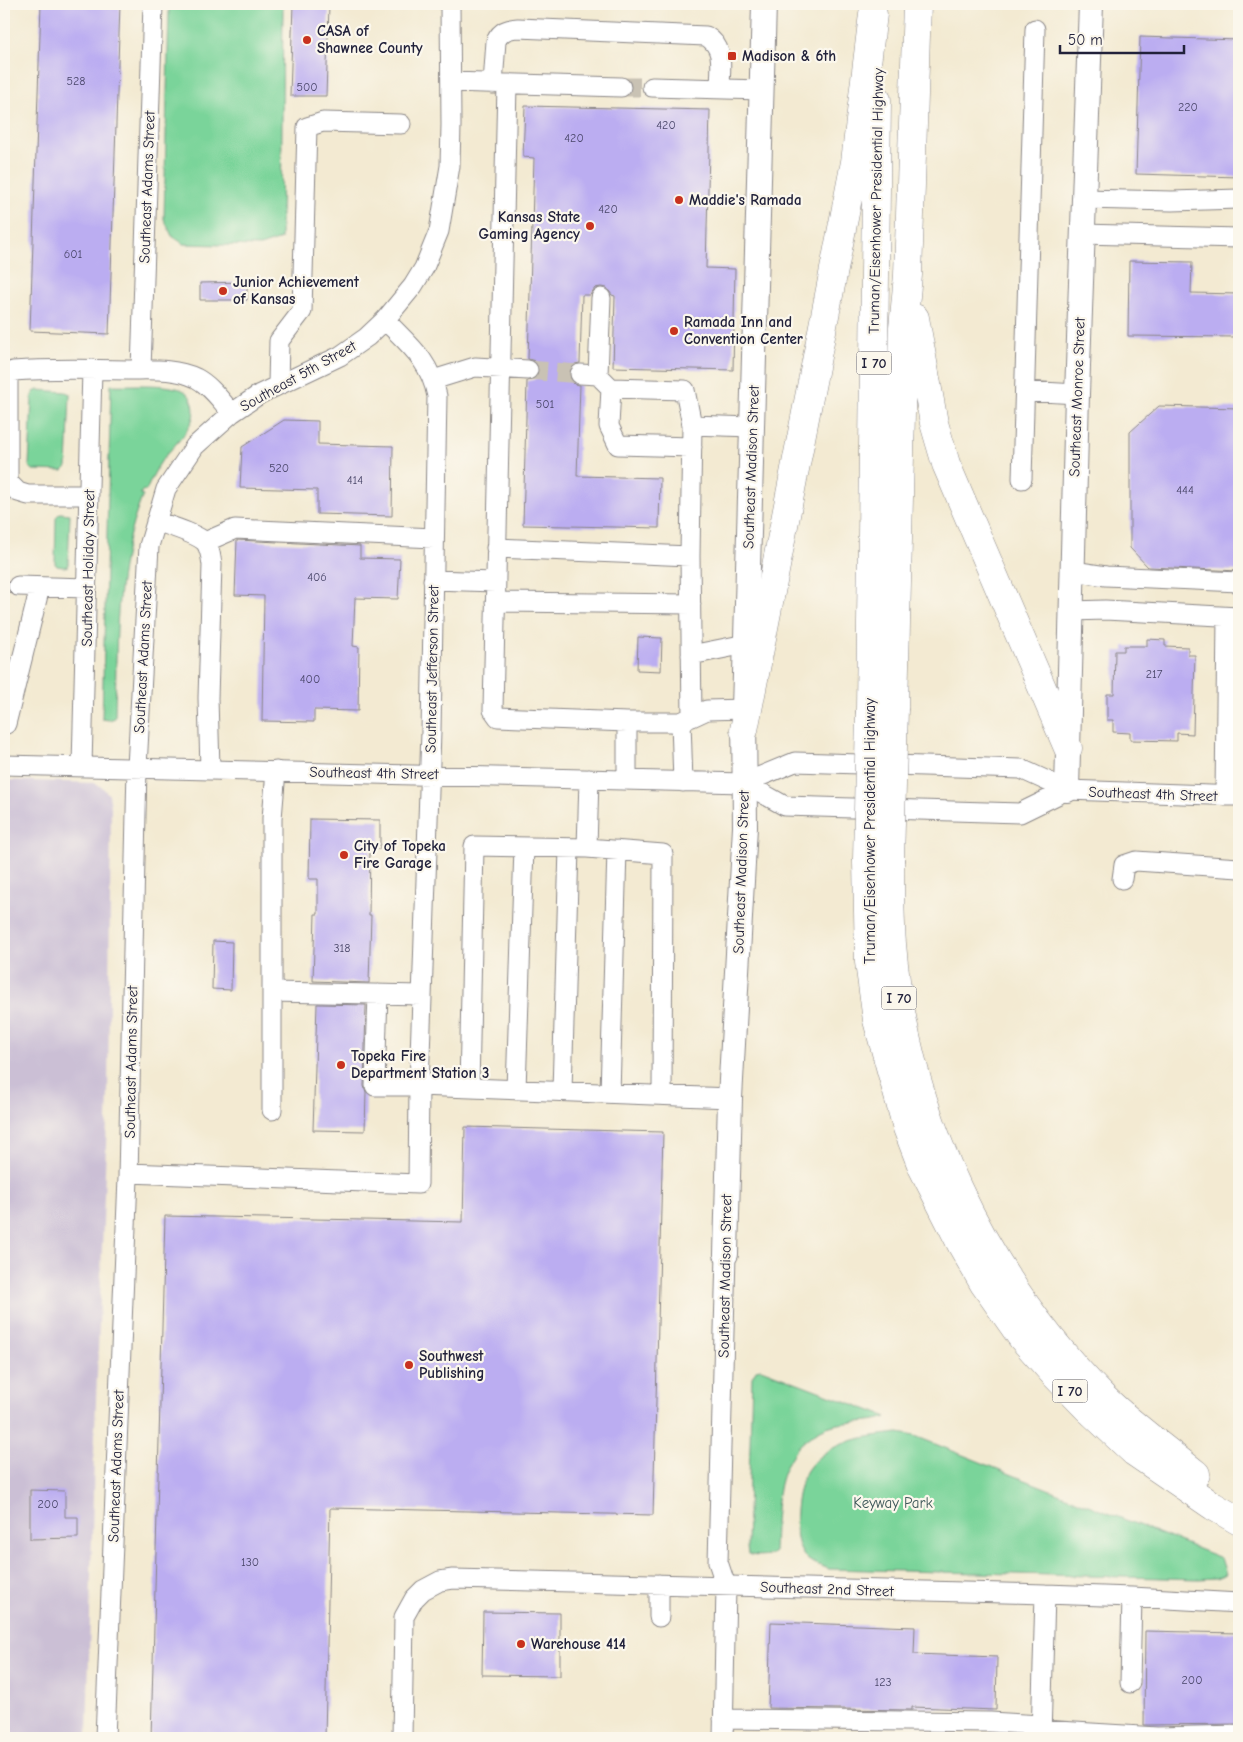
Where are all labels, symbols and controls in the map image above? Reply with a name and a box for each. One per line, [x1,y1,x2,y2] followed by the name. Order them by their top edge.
[317,22,423,57] place label: CASA of Shawnee County
[1060,22,1184,54] scale bar
[1068,31,1103,49] text: 50 m
[301,34,313,46] marker: CASA of Shawnee County
[742,47,836,65] place label: Madison & 6th
[726,50,738,62] marker: Madison & 6th
[865,68,887,334] street label: Truman/Eisenhower Presidential Highway
[67,74,85,88] house number: 528
[296,80,318,94] house number: 500
[1178,100,1198,114] house number: 220
[135,110,159,264] street label: Southeast Adams Street
[656,118,676,132] house number: 420
[564,131,584,145] house number: 420
[689,191,802,209] place label: Maddie's Ramada
[673,194,685,206] marker: Maddie's Ramada
[598,202,618,216] house number: 420
[479,208,580,243] place label: Kansas State Gaming Agency
[584,220,596,232] marker: Kansas State Gaming Agency
[64,247,83,261] house number: 601
[233,273,360,308] place label: Junior Achievement of Kansas
[217,285,229,297] marker: Junior Achievement of Kansas
[684,313,803,348] place label: Ramada Inn and Convention Center
[1065,316,1089,477] street label: Southeast Monroe Street
[668,325,680,337] marker: Ramada Inn and Convention Center
[237,336,360,415] street label: Southeast 5th Street
[856,352,892,374] road number: I 70
[739,384,763,549] street label: Southeast Madison Street
[536,397,555,411] house number: 501
[269,461,289,475] house number: 520
[347,473,363,487] house number: 414
[1176,483,1194,497] house number: 444
[78,488,98,647] street label: Southeast Holiday Street
[307,570,327,584] house number: 406
[130,580,156,734] street label: Southeast Adams Street
[422,584,442,753] street label: Southeast Jefferson Street
[1146,667,1163,681] house number: 217
[300,672,320,686] house number: 400
[861,698,879,964] street label: Truman/Eisenhower Presidential Highway
[309,763,439,783] street label: Southeast 4th Street
[1088,783,1219,805] street label: Southeast 4th Street
[729,789,753,954] street label: Southeast Madison Street
[354,837,446,872] place label: City of Topeka Fire Garage
[338,849,350,861] marker: City of Topeka Fire Garage
[333,941,351,955] house number: 318
[121,985,141,1138] street label: Southeast Adams Street
[882,986,916,1010] road number: I 70
[351,1047,489,1082] place label: Topeka Fire Department Station 3
[335,1059,347,1071] marker: Topeka Fire Department Station 3
[715,1193,735,1358] street label: Southeast Madison Street
[419,1347,485,1382] place label: Southwest Publishing
[403,1359,415,1371] marker: Southwest Publishing
[1052,1380,1088,1402] road number: I 70
[104,1389,128,1543] street label: Southeast Adams Street
[853,1494,933,1512] park label: Keyway Park
[38,1497,58,1511] house number: 200
[241,1555,259,1569] house number: 130
[760,1578,895,1600] street label: Southeast 2nd Street
[531,1635,626,1653] place label: Warehouse 414
[515,1638,527,1650] marker: Warehouse 414
[1182,1673,1202,1687] house number: 200
[874,1675,892,1689] house number: 123

